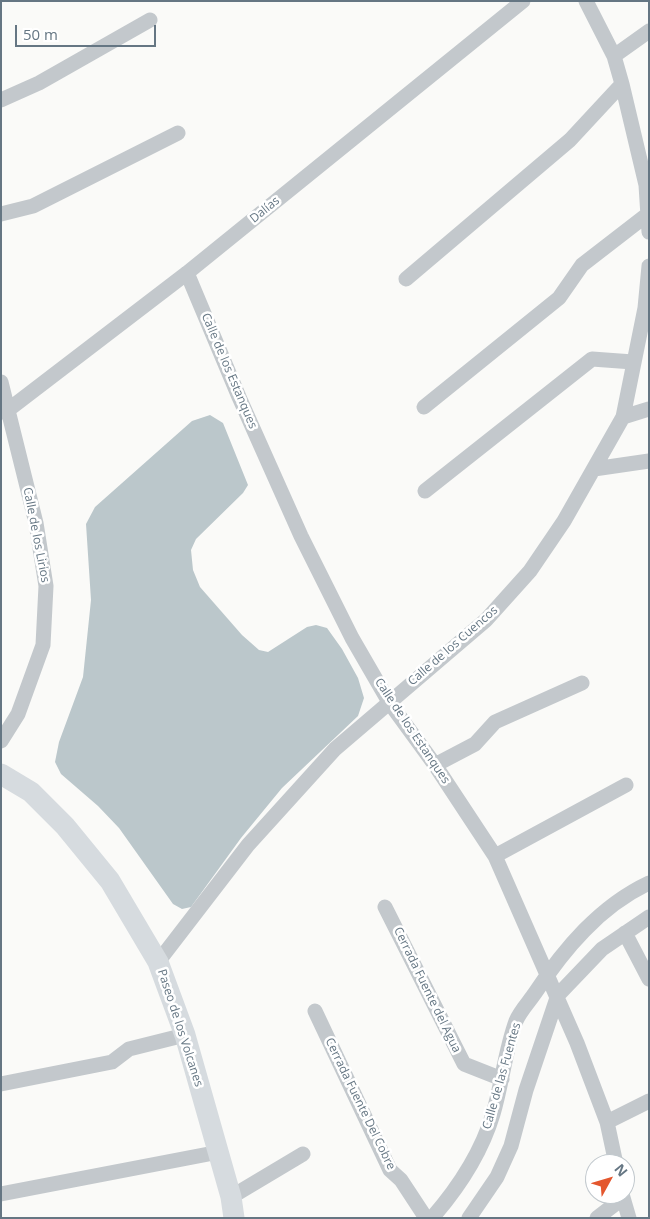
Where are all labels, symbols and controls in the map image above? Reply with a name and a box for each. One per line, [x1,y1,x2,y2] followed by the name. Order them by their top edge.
[18,15,159,47] scale bar
[23,24,58,44] text: 50 m
[247,194,283,226] street label: Dalías
[198,311,260,431] street label: Calle de los Estanques
[20,486,52,584] street label: Calle de los Lirios
[405,603,501,689] street label: Calle de los Cuencos
[371,675,453,787] street label: Calle de los Estanques
[390,925,464,1055] street label: Cerrada Fuente del Agua
[154,967,206,1089] street label: Paseo de los Volcanes
[480,1021,524,1131] street label: Calle de las Fuentes
[322,1036,398,1172] street label: Cerrada Fuente Del Cobre
[585,1154,635,1204] north arrow
[610,1159,632,1180] text: N

